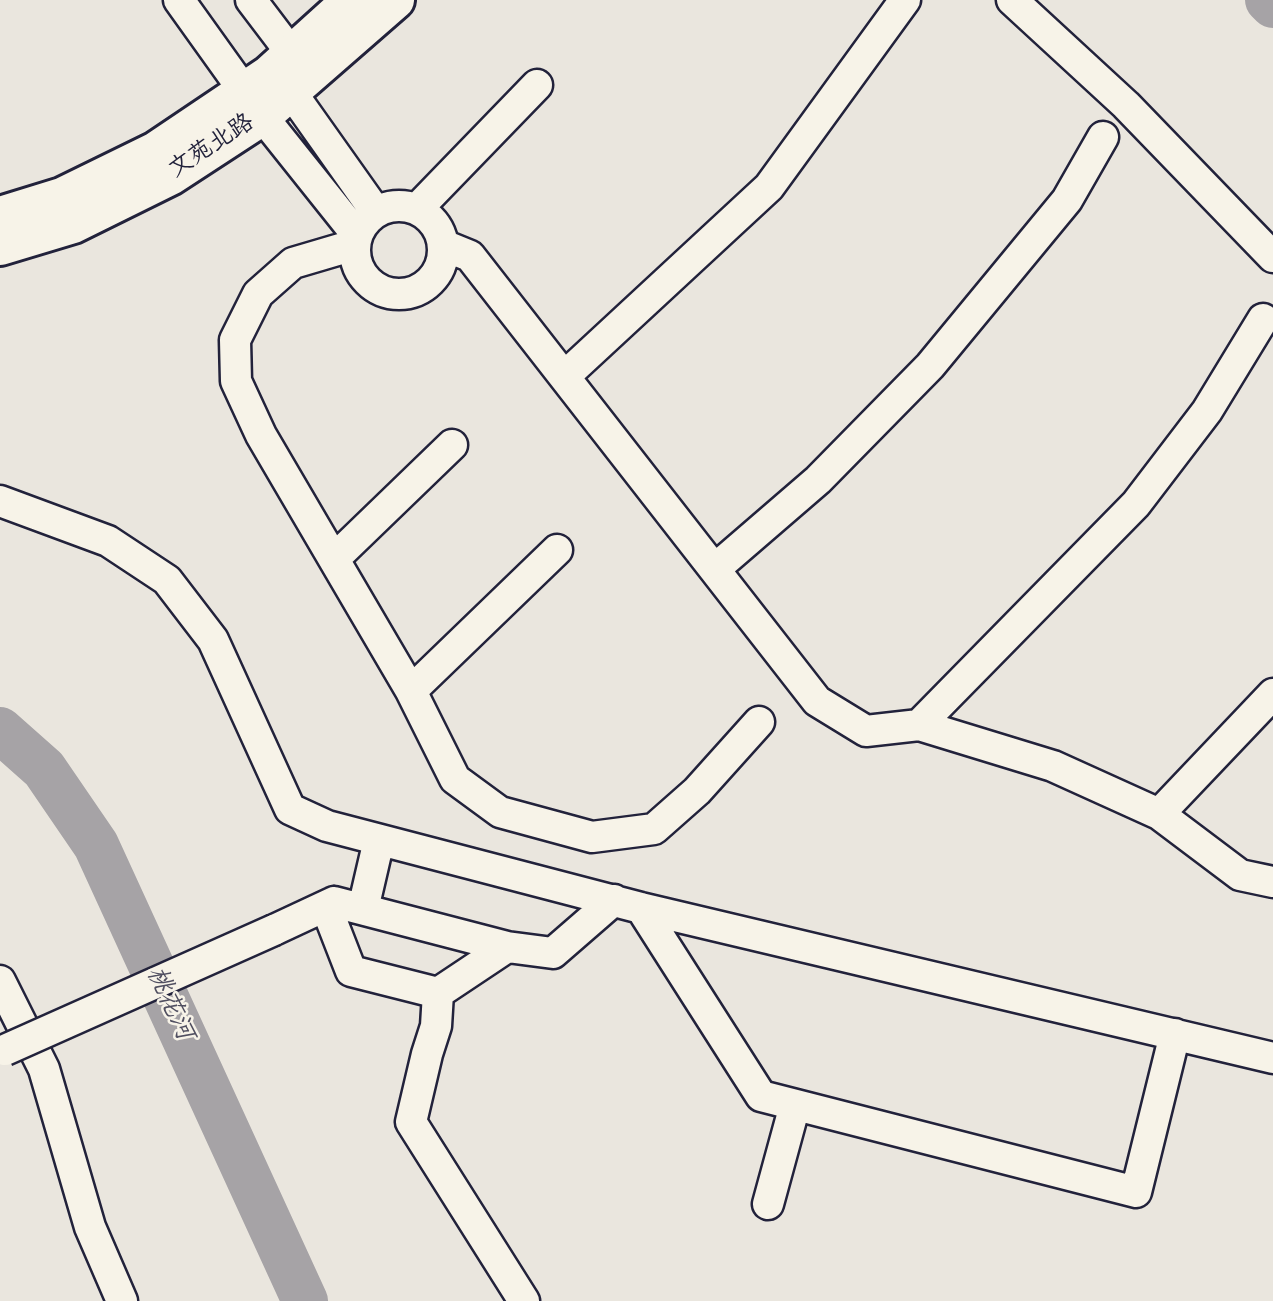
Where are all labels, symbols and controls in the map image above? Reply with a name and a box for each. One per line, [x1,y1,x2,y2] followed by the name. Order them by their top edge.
[164,109,260,185] street label: 文苑北路
[138,962,200,1046] water label: 桃花河

